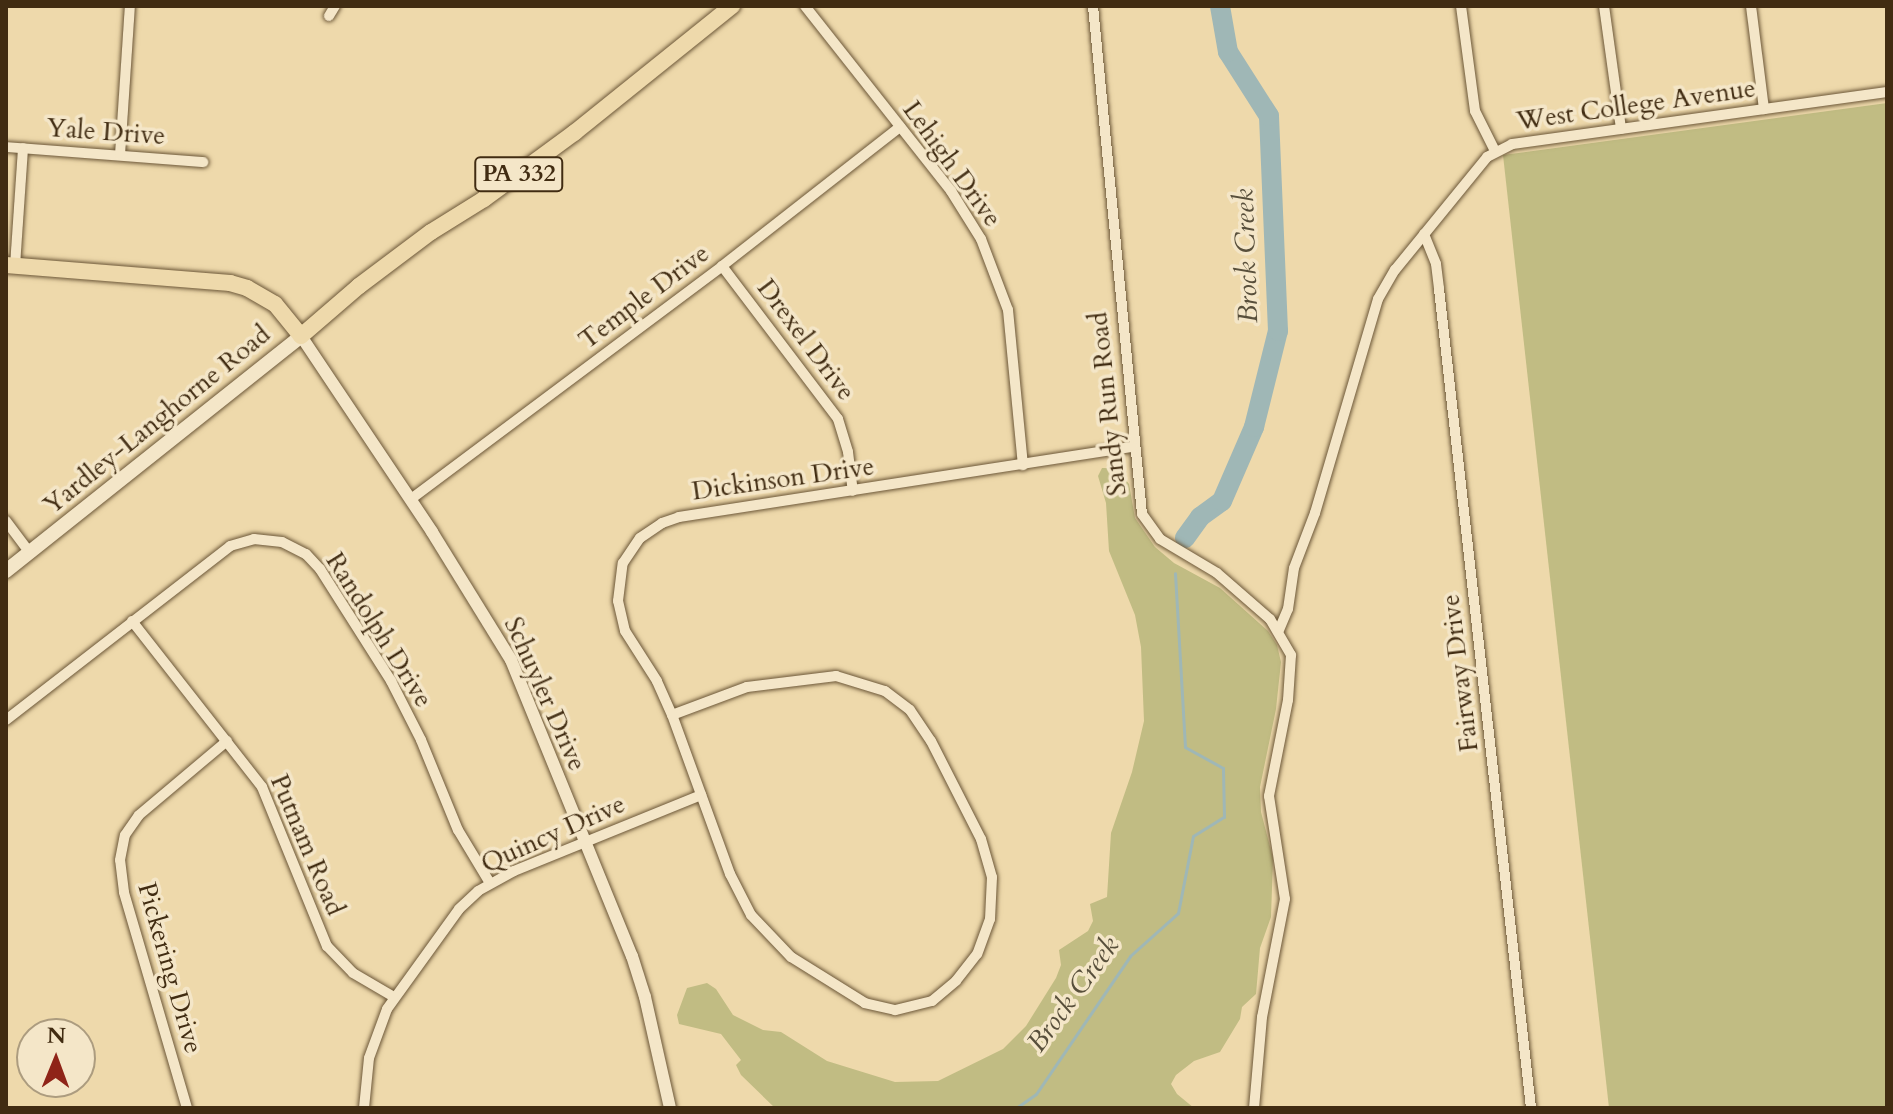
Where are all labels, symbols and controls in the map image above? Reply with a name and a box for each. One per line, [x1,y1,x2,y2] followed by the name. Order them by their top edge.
[1514,73,1758,137] street label: West College Avenue
[896,95,1008,233] street label: Lehigh Drive
[46,112,166,152] street label: Yale Drive
[473,154,565,194] road number: PA 332
[1227,188,1265,324] water label: Brock Creek
[573,238,715,356] street label: Temple Drive
[750,273,862,407] street label: Drexel Drive
[1083,310,1133,498] street label: Sandy Run Road
[37,319,277,521] street label: Yardley-Langhorne Road
[690,451,876,507] street label: Dickinson Drive
[319,547,439,713] street label: Randolph Drive
[1435,592,1485,754] street label: Fairway Drive
[497,612,593,776] street label: Schuyler Drive
[263,770,351,920] street label: Putnam Road
[476,788,630,880] street label: Quincy Drive
[131,879,209,1057] street label: Pickering Drive
[1020,930,1126,1058] water label: Brock Creek
[16,1018,96,1098] north arrow
[47,1021,66,1051] text: N

